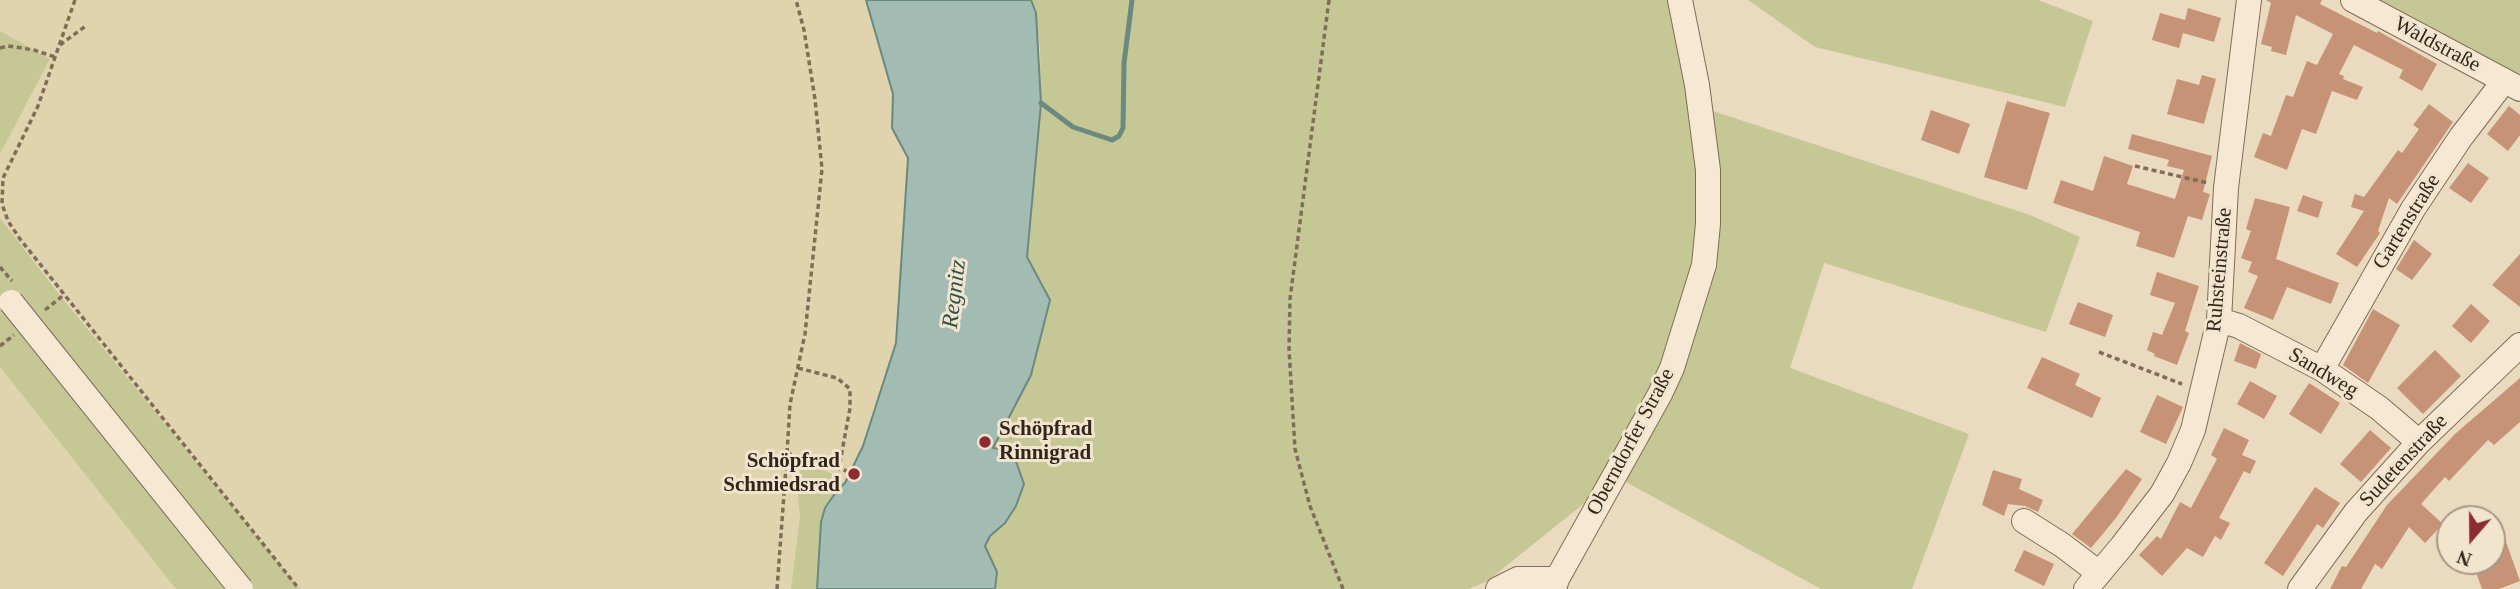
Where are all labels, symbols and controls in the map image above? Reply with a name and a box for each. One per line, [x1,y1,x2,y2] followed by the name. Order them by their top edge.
[2390,12,2484,78] street label: Waldstraße
[2368,170,2446,274] street label: Gartenstraße
[2202,207,2238,333] street label: Ruhsteinstraße
[937,258,973,330] water label: Regnitz
[2284,342,2362,404] street label: Sandweg
[1582,364,1680,520] street label: Oberndorfer Straße
[2355,409,2453,513] street label: Sudetenstraße
[999,417,1092,467] place label: Schöpfrad Rinnigrad
[977,434,993,450] marker: Schöpfrad Rinnigrad
[723,449,840,499] place label: Schöpfrad Schmiedsrad
[846,466,862,482] marker: Schöpfrad Schmiedsrad
[2436,505,2506,575] north arrow
[2454,546,2474,571] text: N

